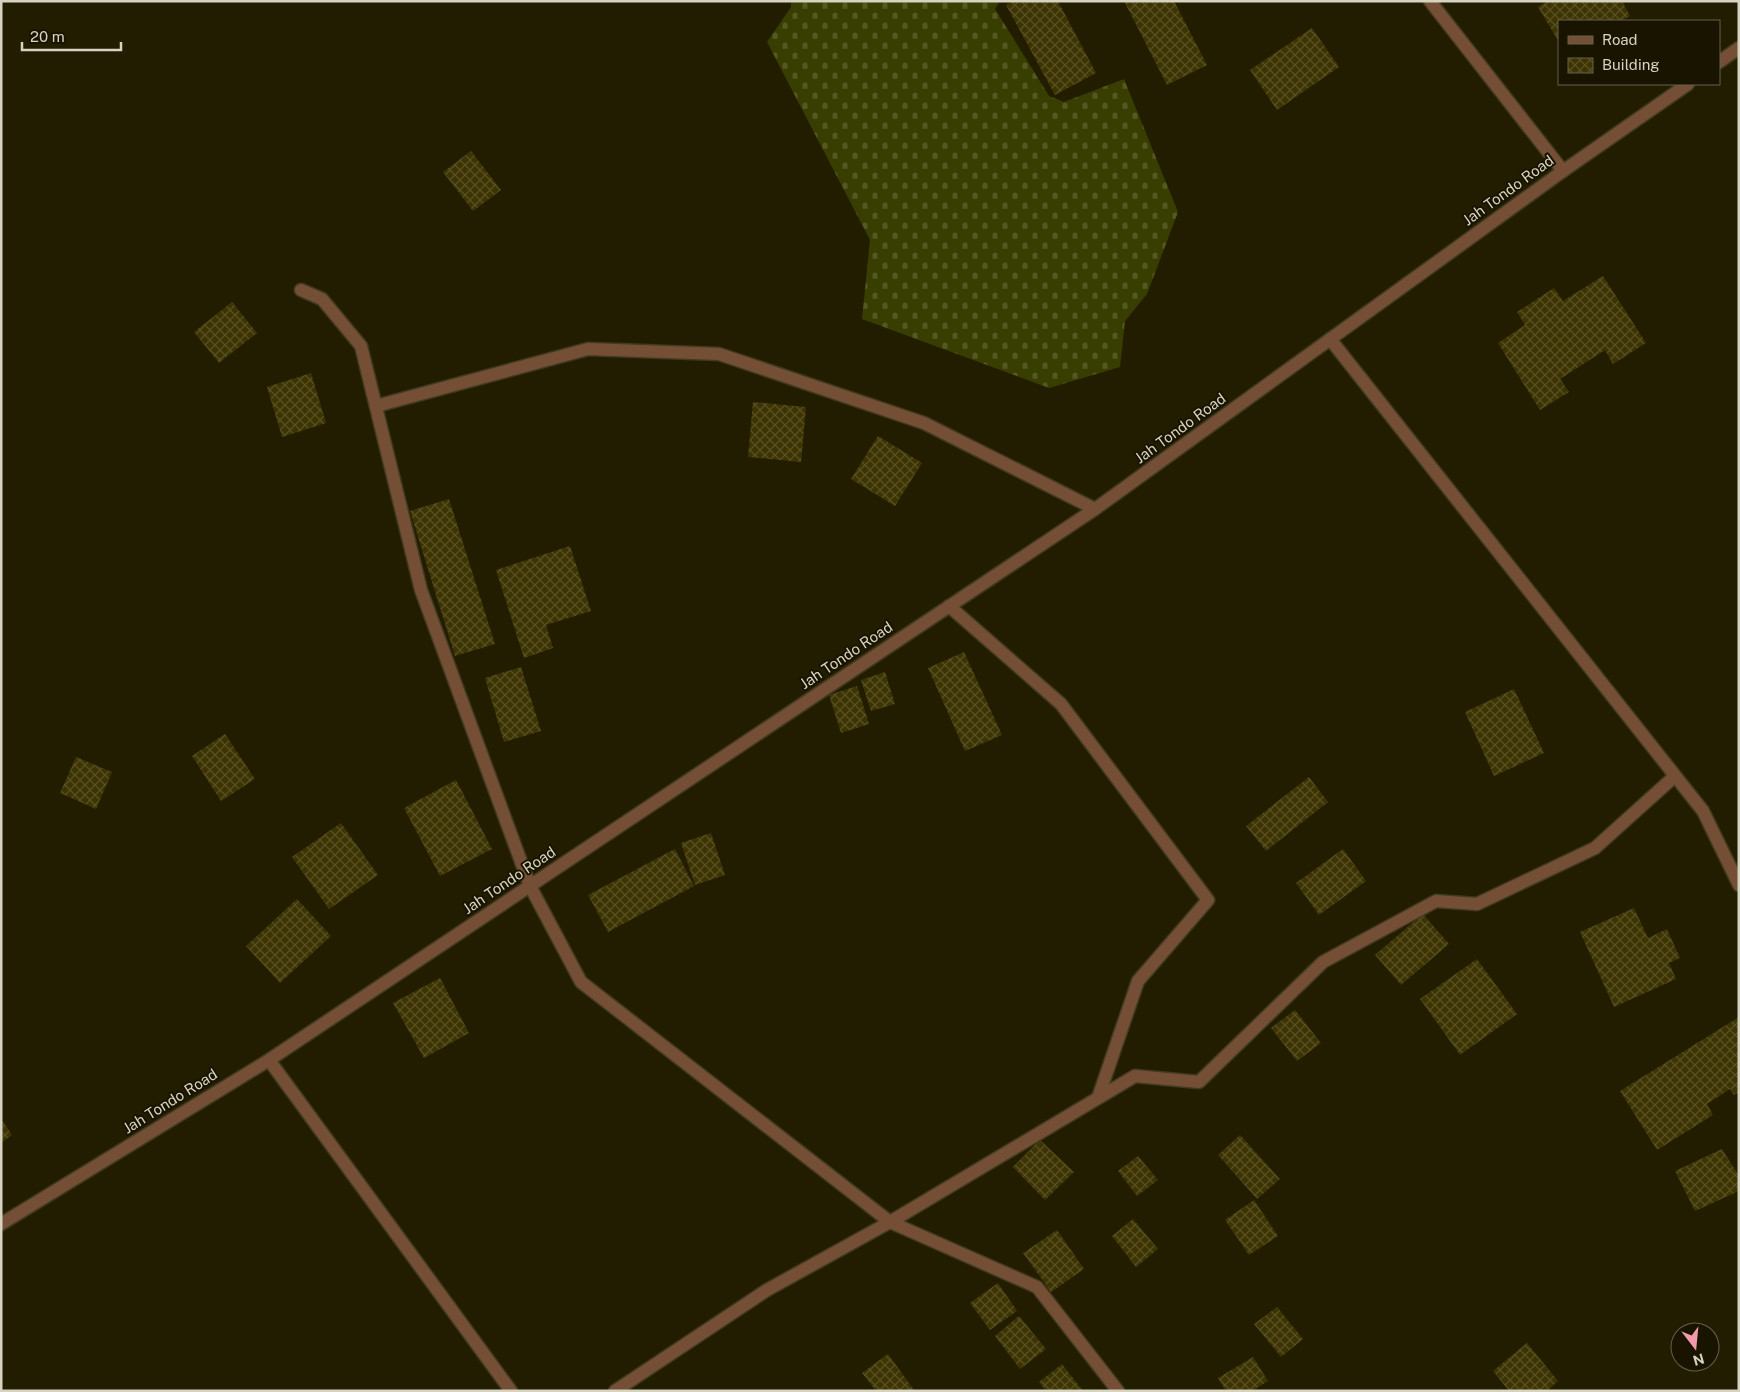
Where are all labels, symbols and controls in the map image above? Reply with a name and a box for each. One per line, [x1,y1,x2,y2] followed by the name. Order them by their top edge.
[22,20,121,52] scale bar
[1558,20,1720,85] legend
[30,28,65,45] text: 20 m
[1602,31,1638,48] text: Road
[1602,56,1660,73] text: Building
[1459,151,1557,229] street label: Jah Tondo Road
[1131,389,1229,467] street label: Jah Tondo Road
[797,618,895,692] street label: Jah Tondo Road
[460,843,558,917] street label: Jah Tondo Road
[120,1065,220,1137] street label: Jah Tondo Road
[1670,1322,1720,1372] north arrow
[1691,1350,1706,1369] text: N

